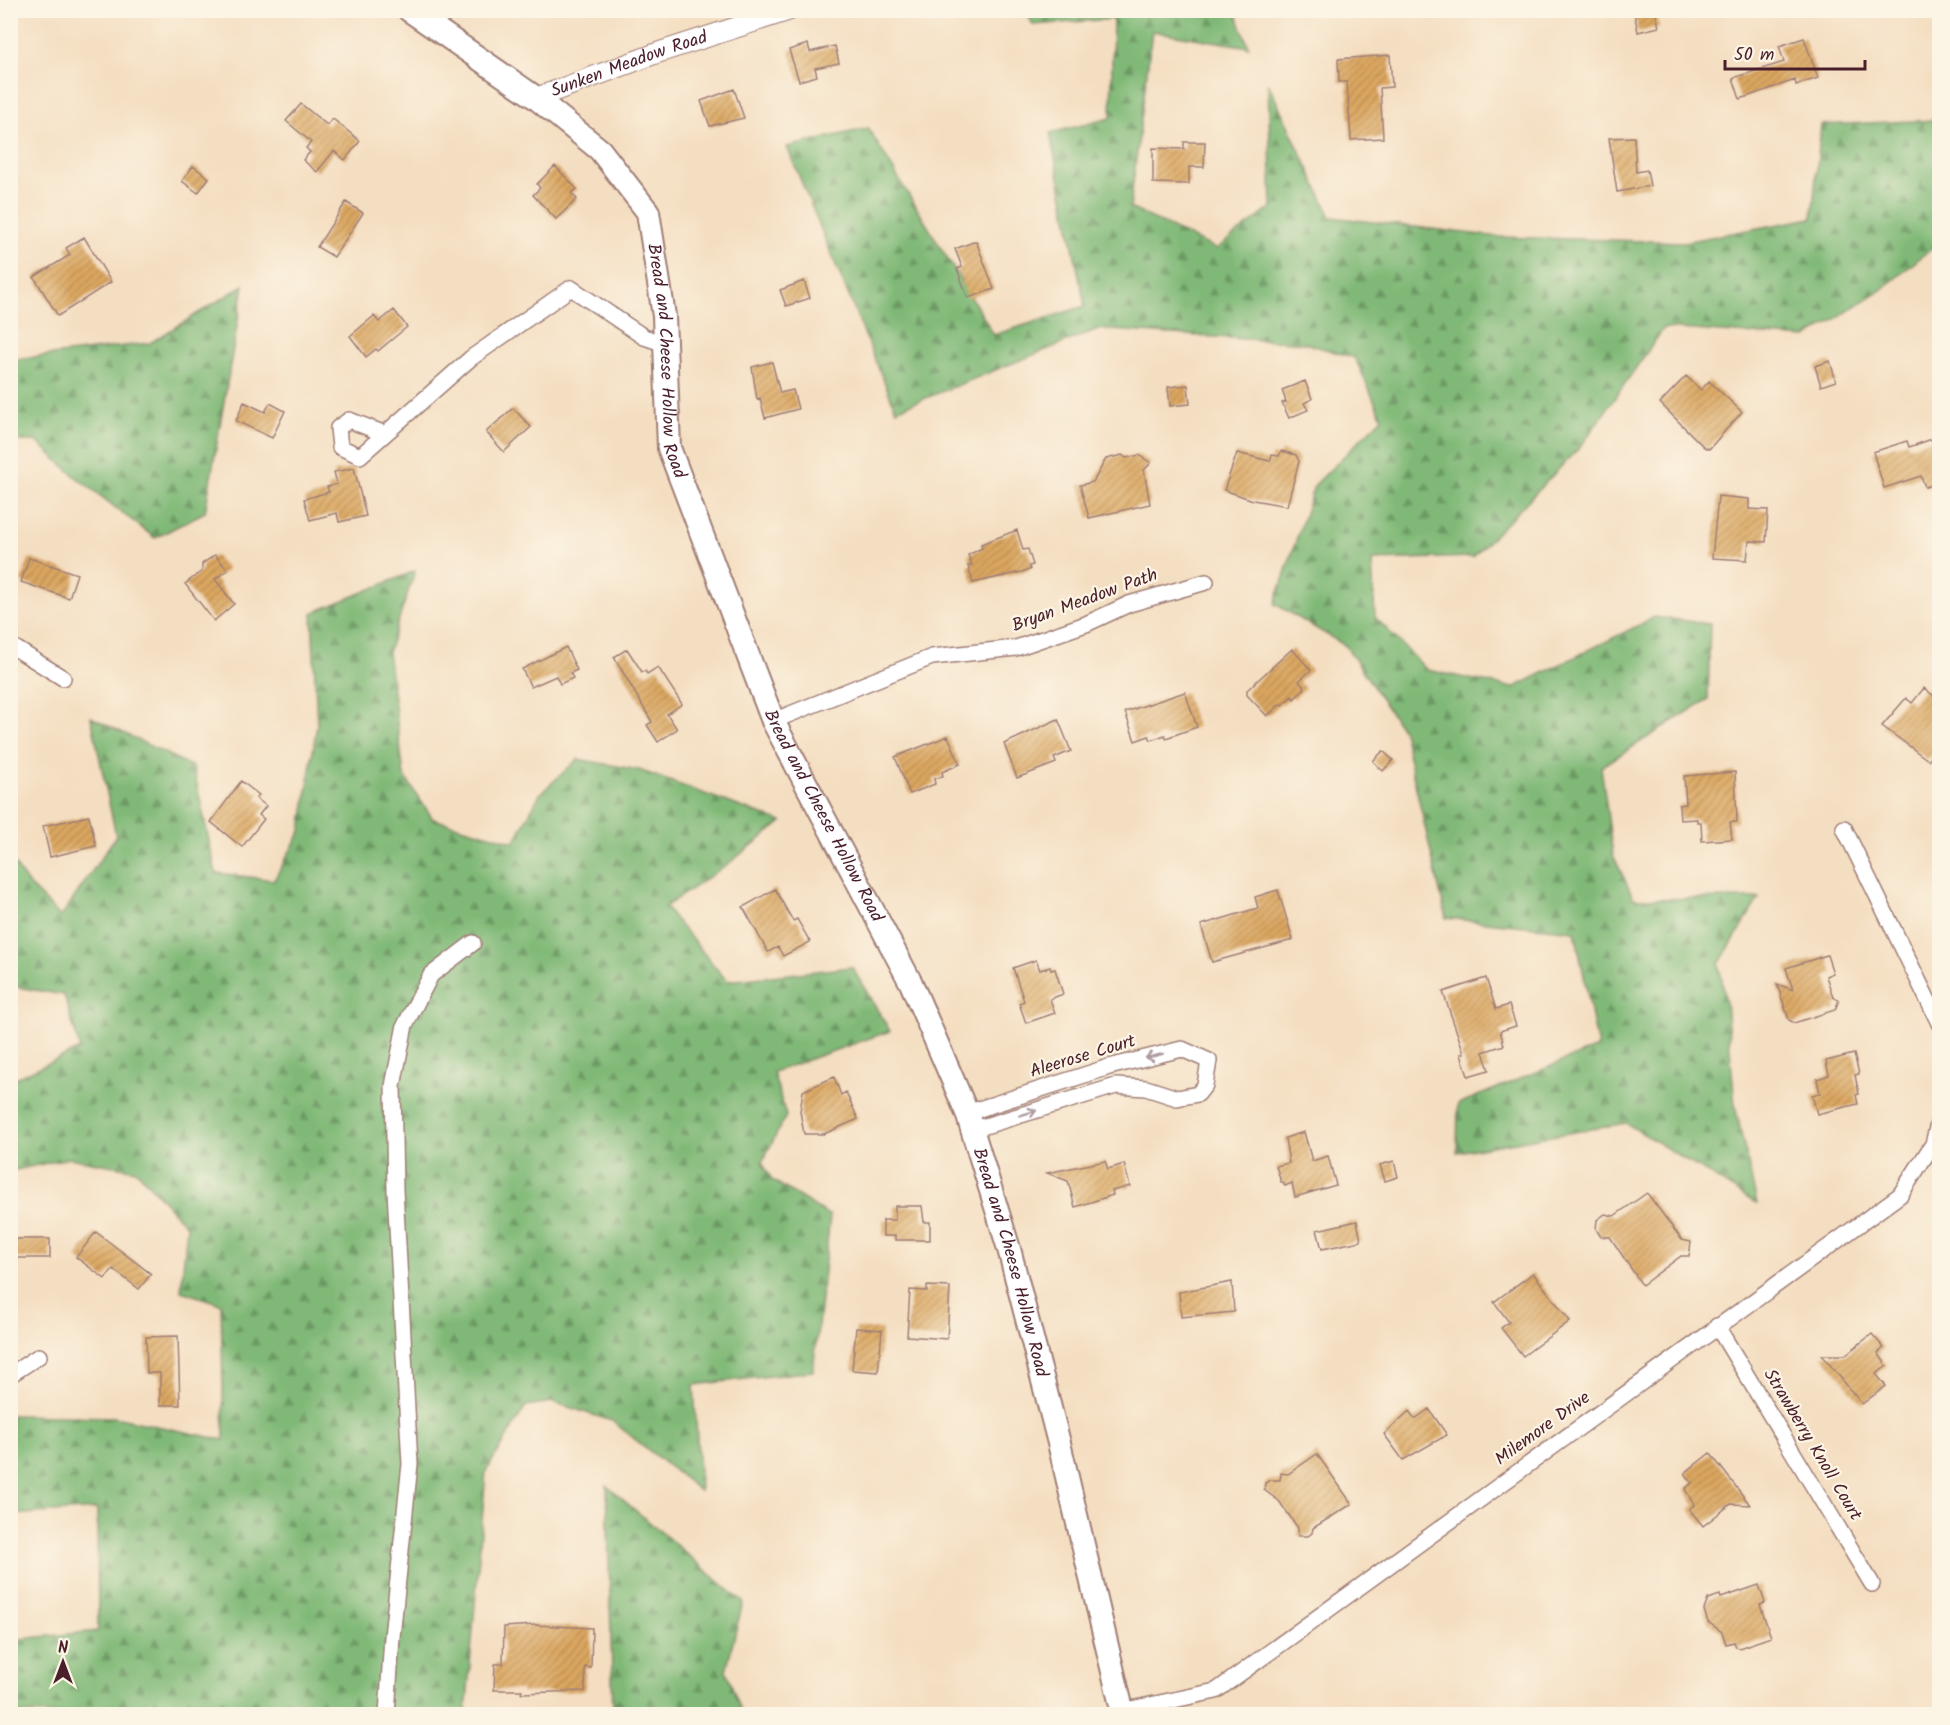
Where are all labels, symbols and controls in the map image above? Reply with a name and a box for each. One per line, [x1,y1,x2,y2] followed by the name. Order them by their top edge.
[547,23,712,106] street label: Sunken Meadow Road
[1725,33,1864,71] scale bar
[1734,41,1774,70] text: 50 m
[639,242,694,484] street label: Bread and Cheese Hollow Road
[1008,561,1162,641] street label: Bryan Meadow Path
[755,705,891,928] street label: Bread and Cheese Hollow Road
[1027,1027,1140,1087] street label: Aleerose Court
[1145,1051,1164,1063] one-way arrow
[1018,1107,1037,1118] one-way arrow
[964,1144,1056,1381] street label: Bread and Cheese Hollow Road
[1755,1363,1870,1528] street label: Strawberry Knoll Court
[1489,1384,1597,1474] street label: Milemore Drive
[33,1632,93,1692] north arrow
[58,1636,68,1661] text: N

